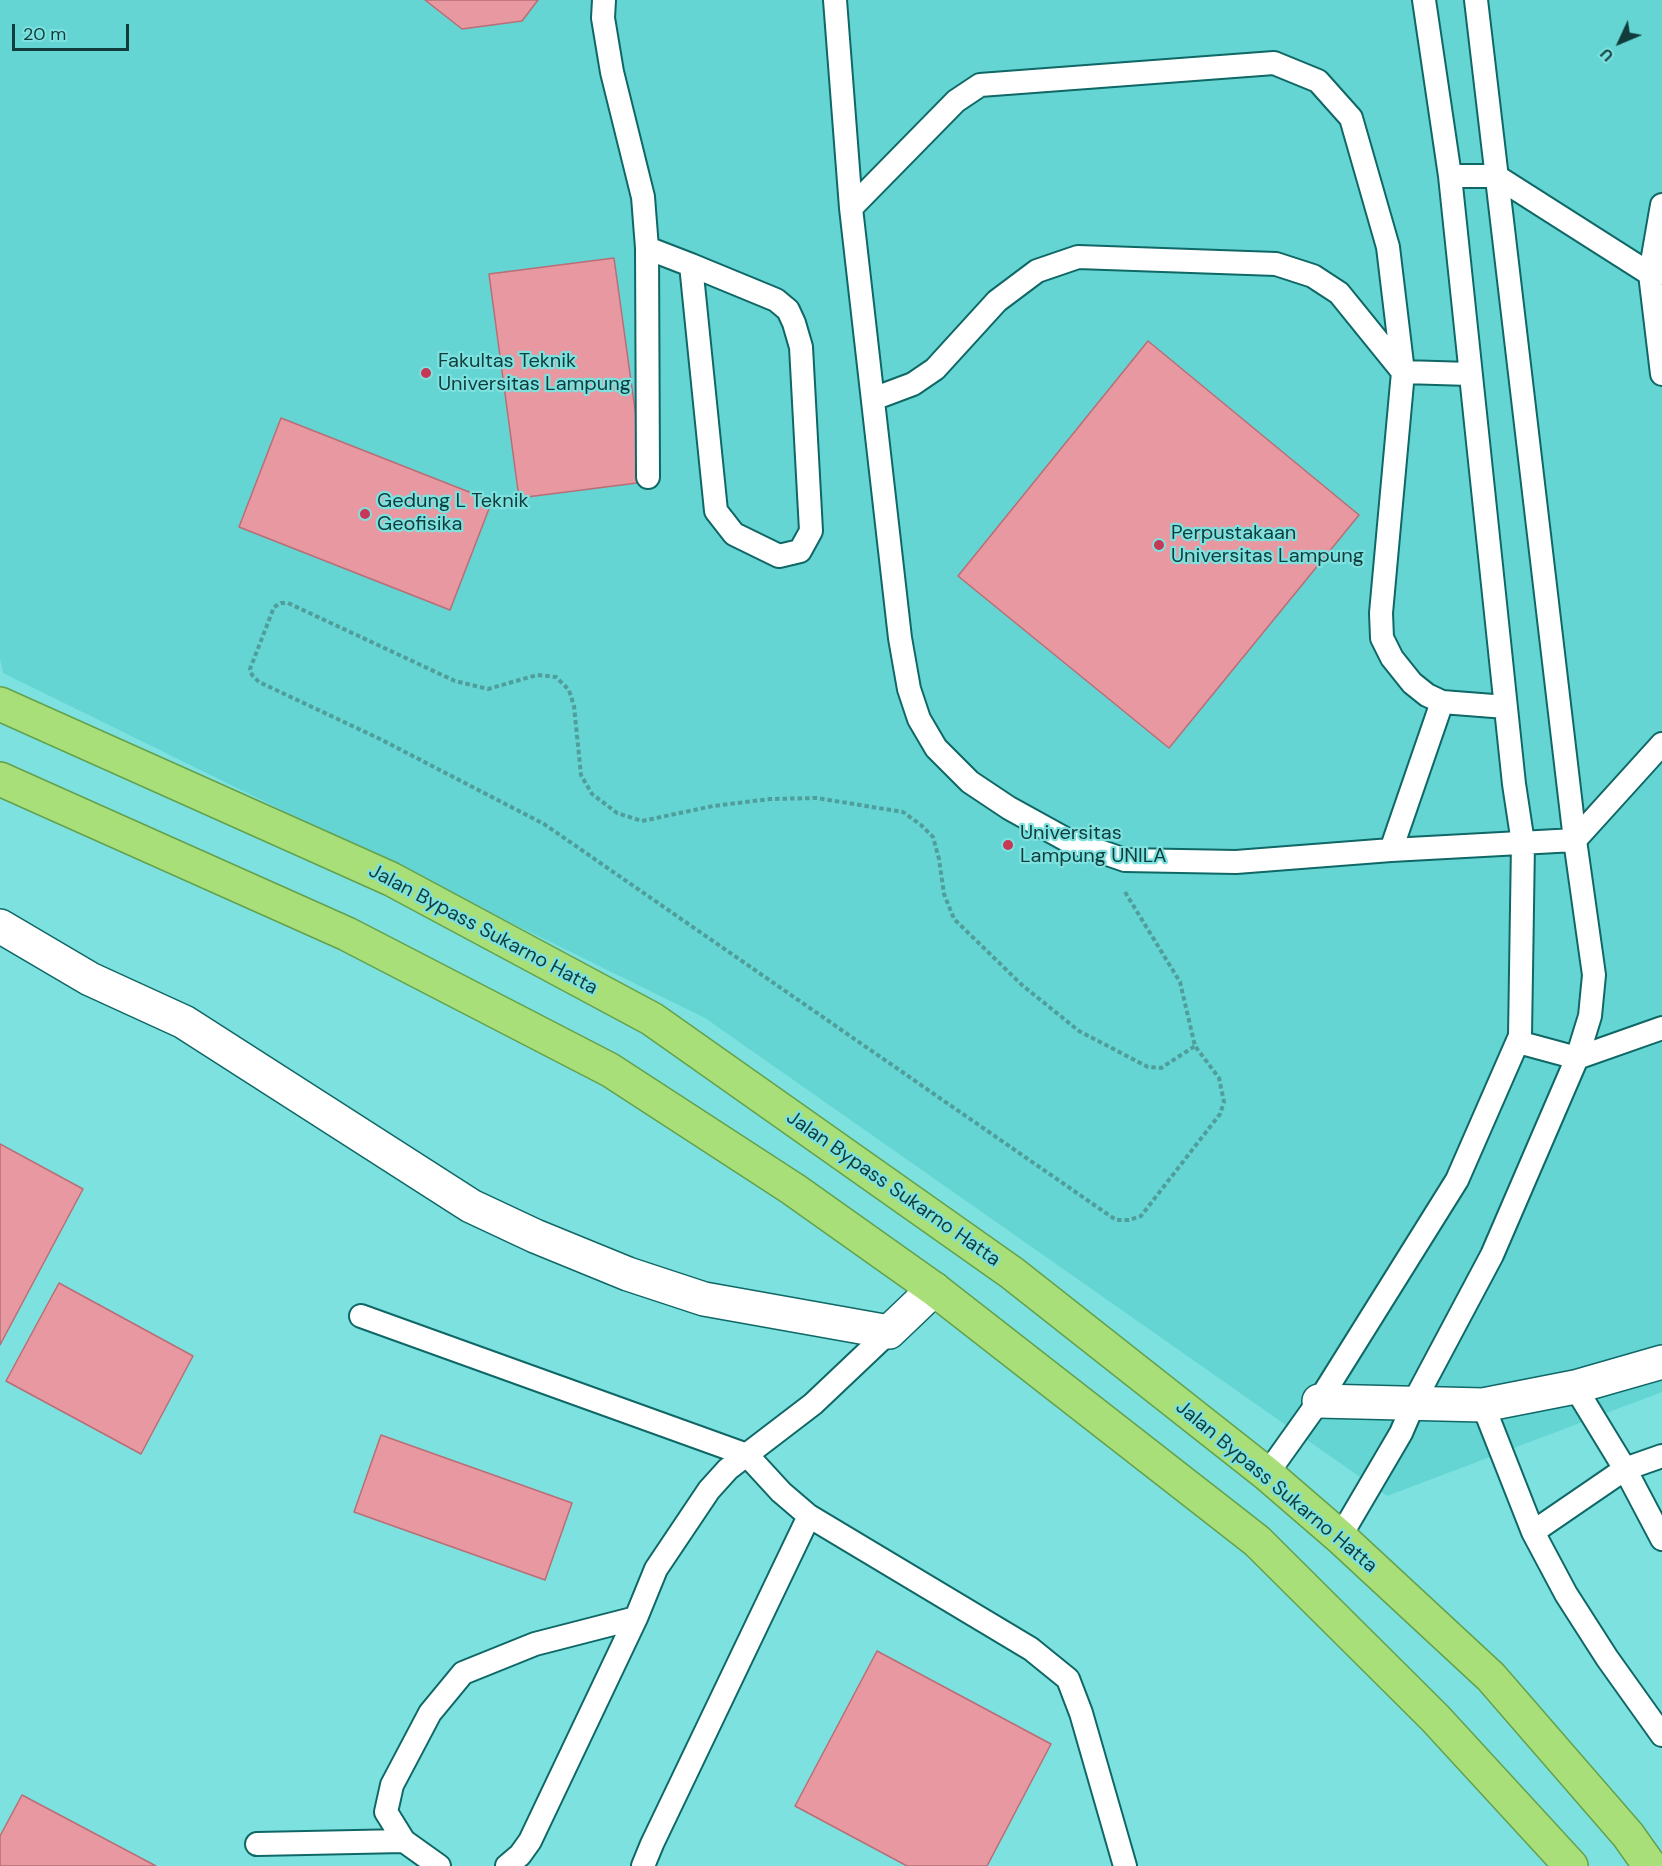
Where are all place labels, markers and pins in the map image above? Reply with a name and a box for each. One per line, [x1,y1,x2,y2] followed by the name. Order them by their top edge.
[438,350,631,397] place label: Fakultas Teknik Universitas Lampung
[419,366,433,380] marker: Fakultas Teknik Universitas Lampung
[377,490,529,537] place label: Gedung L Teknik Geofisika
[358,507,372,521] marker: Gedung L Teknik Geofisika
[1171,522,1364,569] place label: Perpustakaan Universitas Lampung
[1152,538,1166,552] marker: Perpustakaan Universitas Lampung
[1020,822,1167,869] place label: Universitas Lampung UNILA
[1001,838,1015,852] marker: Universitas Lampung UNILA

